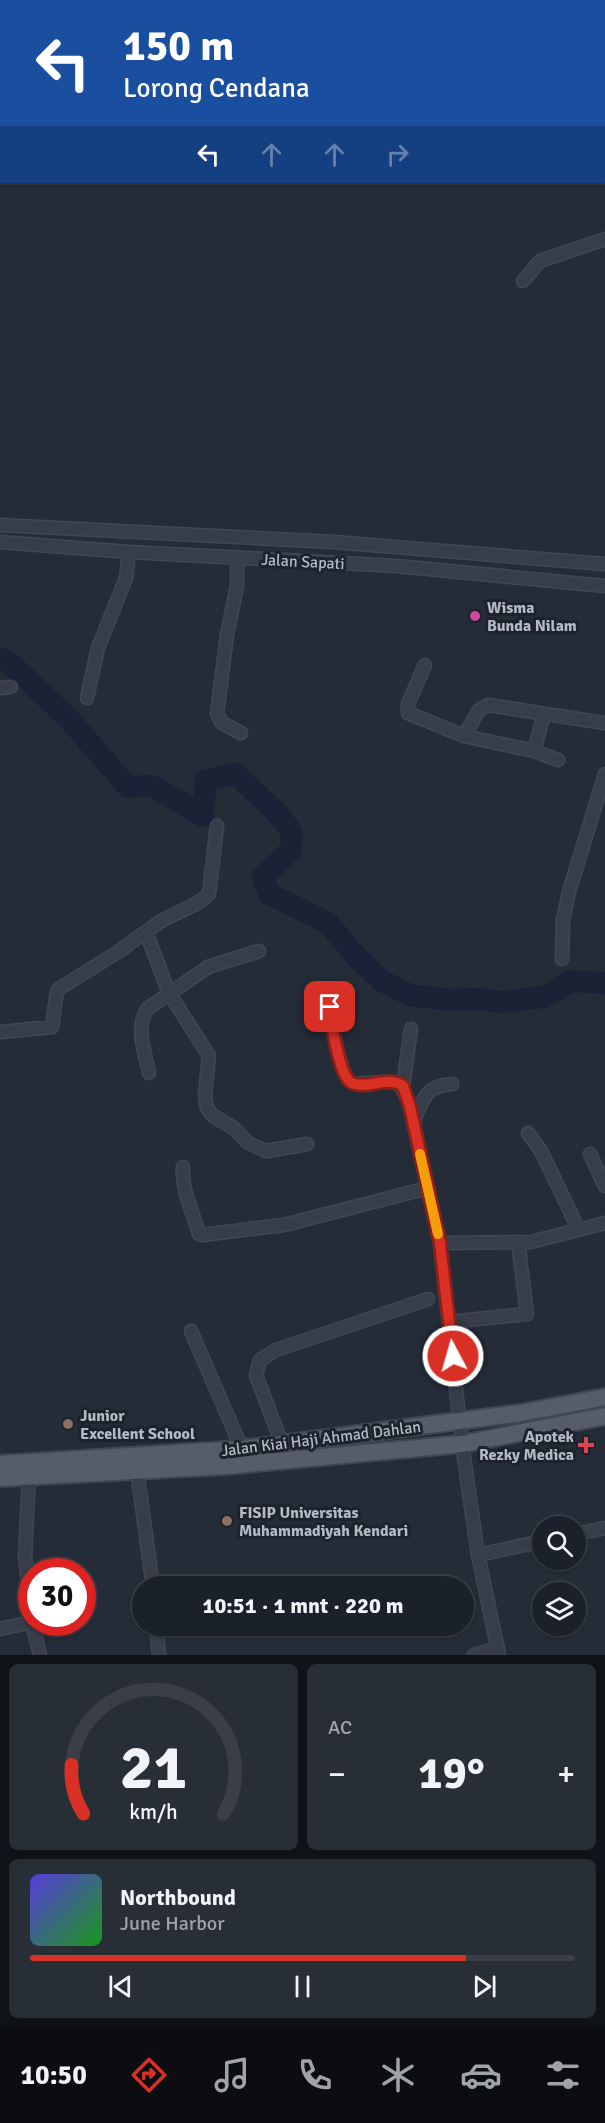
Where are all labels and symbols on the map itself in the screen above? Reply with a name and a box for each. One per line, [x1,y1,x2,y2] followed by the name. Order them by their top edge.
[261,550,345,574] street label: Jalan Sapati
[487,598,577,636] place label: Wisma Bunda Nilam
[468,609,482,623] marker: Wisma Bunda Nilam
[304,981,355,1032] pin
[421,1324,485,1388] position arrow
[80,1406,195,1444] place label: Junior Excellent School
[61,1417,75,1431] marker: Junior Excellent School
[220,1417,422,1461] street label: Jalan Kiai Haji Ahmad Dahlan
[479,1427,575,1465] place label: Apotek Rezky Medica
[579,1438,593,1452] marker: Apotek Rezky Medica
[239,1503,408,1541] place label: FISIP Universitas Muhammadiyah Kendari
[220,1514,234,1528] marker: FISIP Universitas Muhammadiyah Kendari
[18,1558,96,1636] speed limit sign: 30

